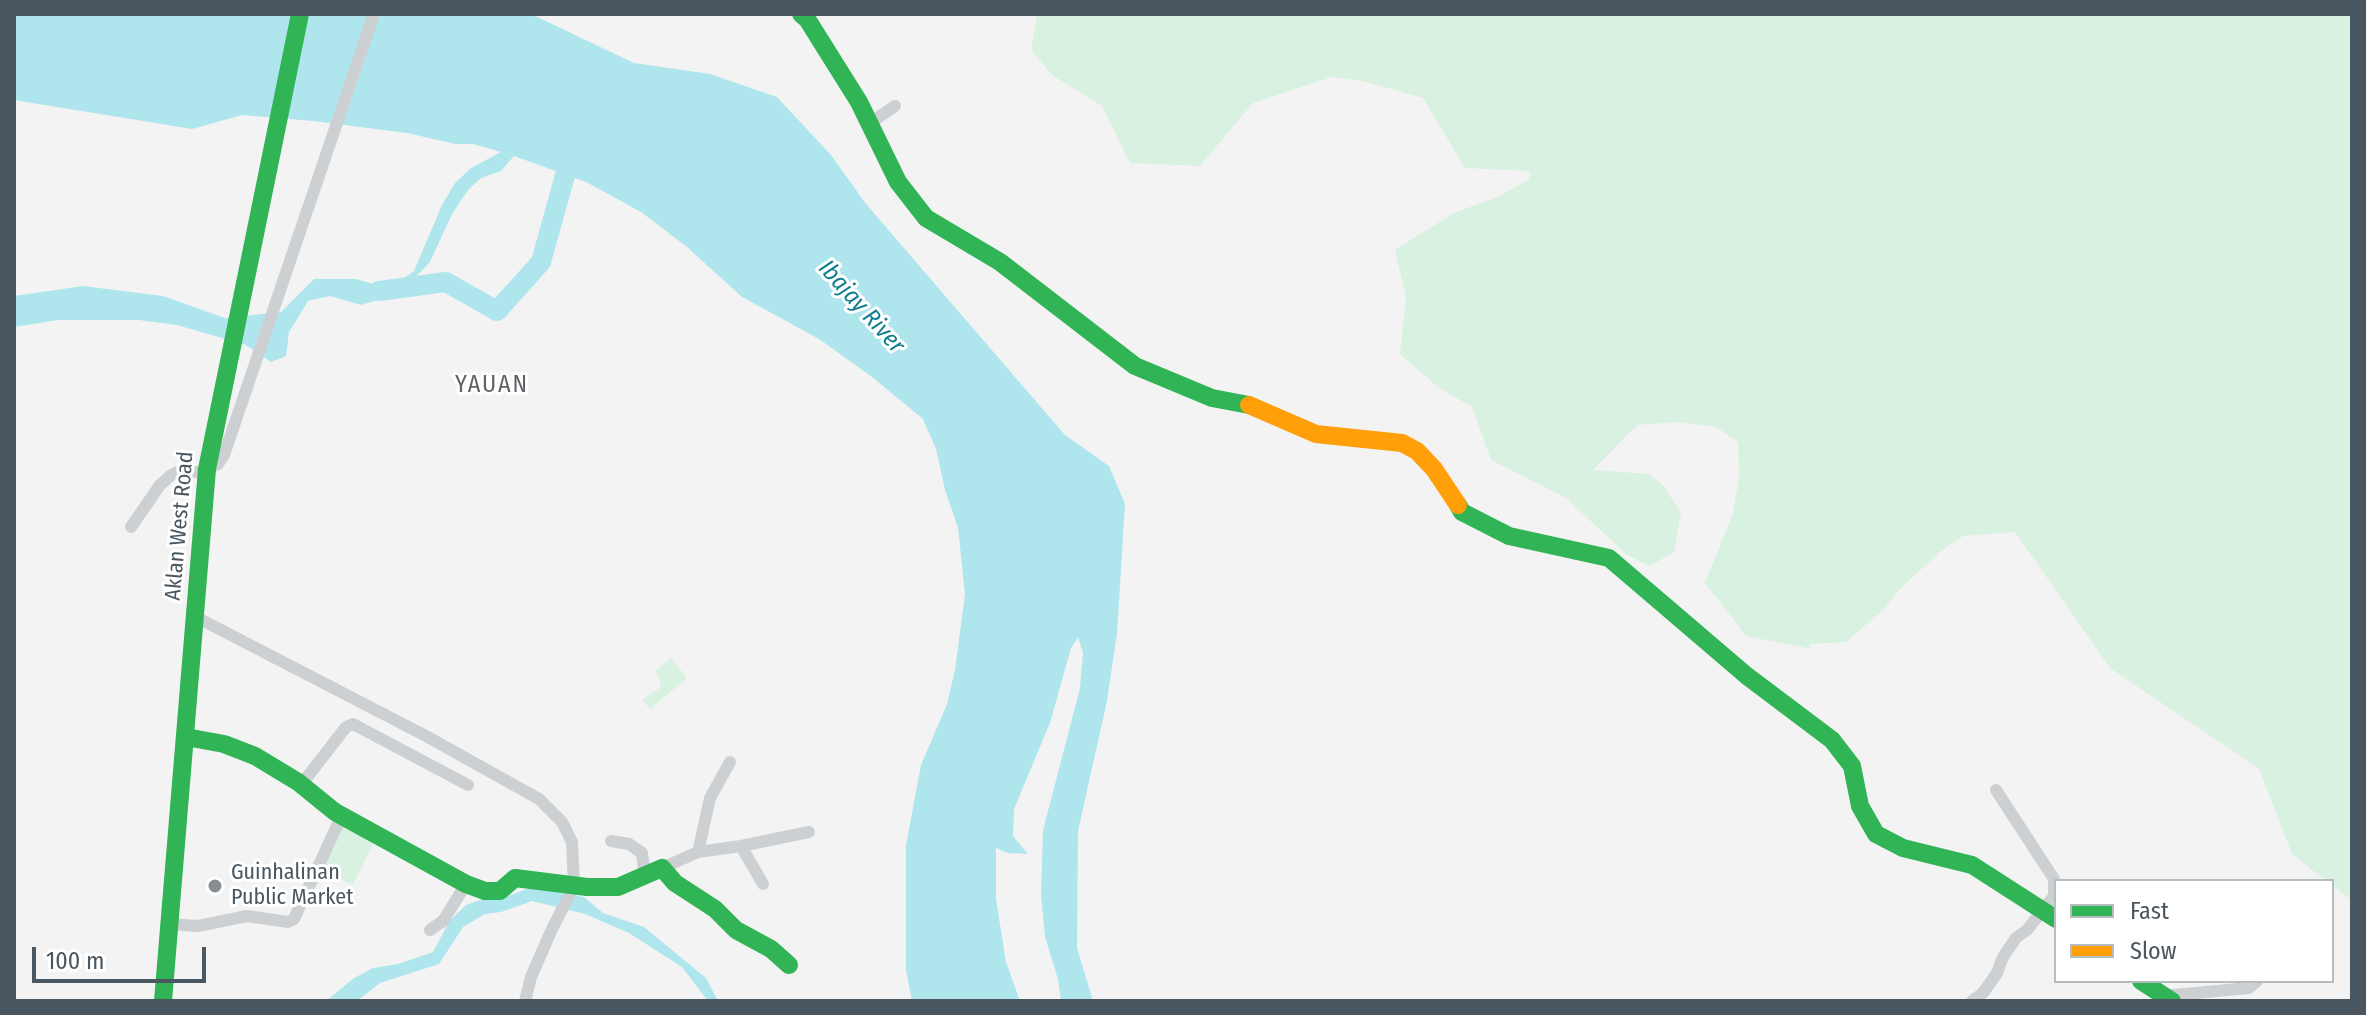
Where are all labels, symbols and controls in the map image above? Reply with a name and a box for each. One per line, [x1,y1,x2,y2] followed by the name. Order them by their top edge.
[812,255,910,359] water label: Ibajay River
[455,371,529,399] district label: YAUAN
[160,450,200,602] street label: Aklan West Road
[231,860,353,912] place label: Guinhalinan Public Market
[206,877,224,895] marker: Guinhalinan Public Market
[2054,879,2334,983] legend
[2130,897,2169,925] text: Fast
[36,931,210,981] scale bar
[2130,937,2176,965] text: Slow
[46,947,104,975] text: 100 m

